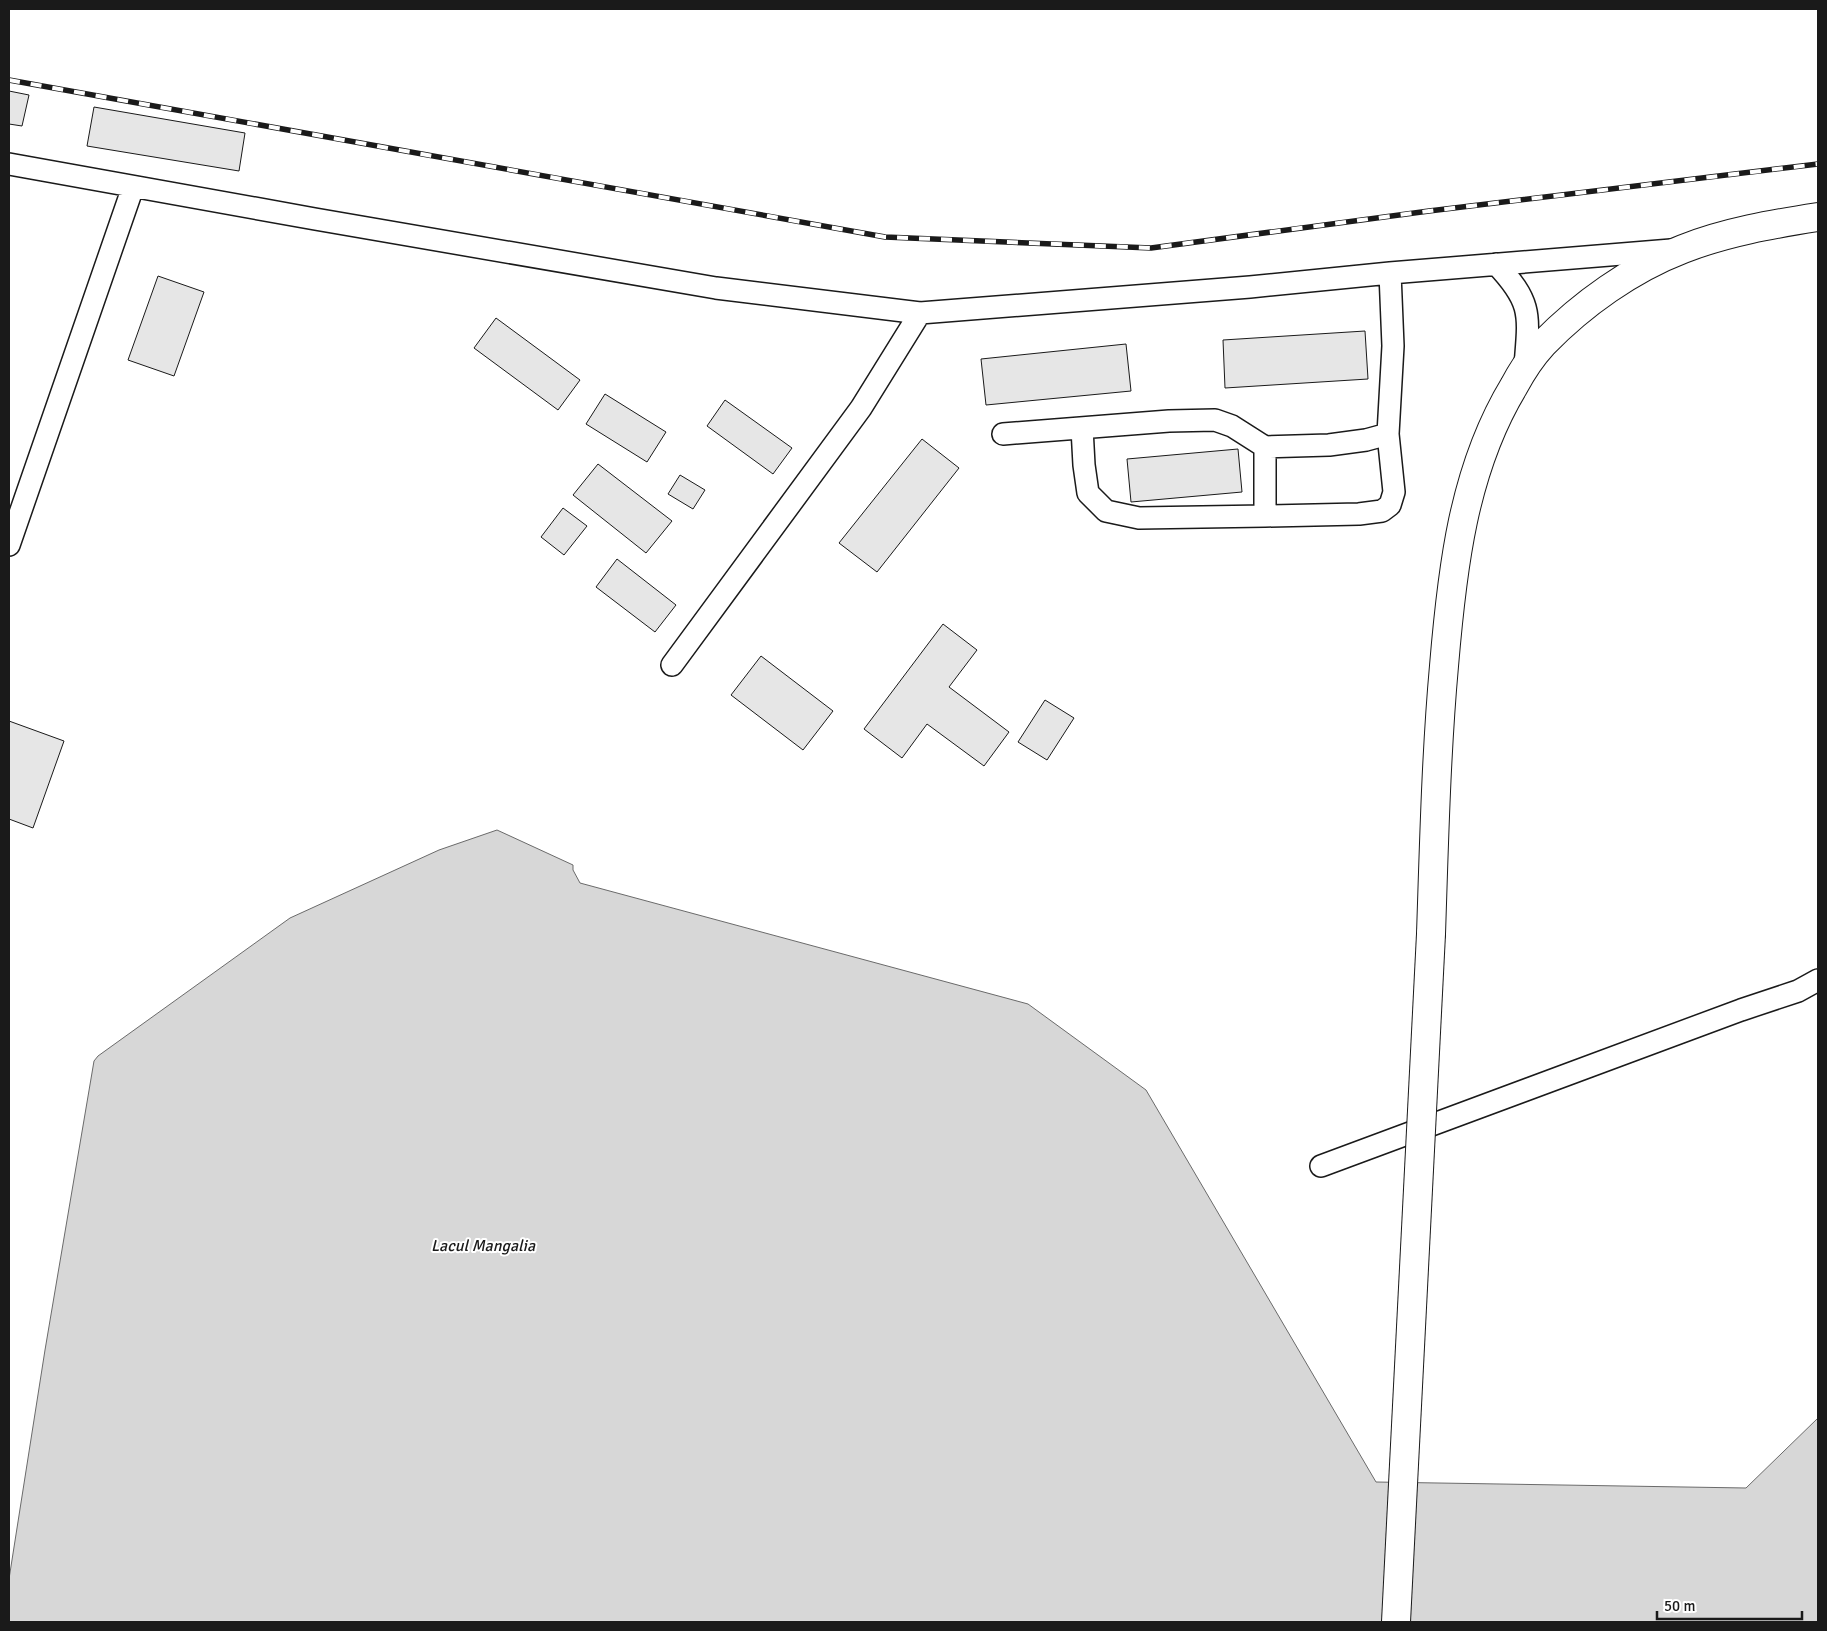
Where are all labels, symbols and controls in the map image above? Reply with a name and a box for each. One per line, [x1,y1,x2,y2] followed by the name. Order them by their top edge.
[431,1236,536,1256] water label: Lacul Mangalia
[1657,1588,1802,1620] scale bar
[1664,1597,1695,1615] text: 50 m

